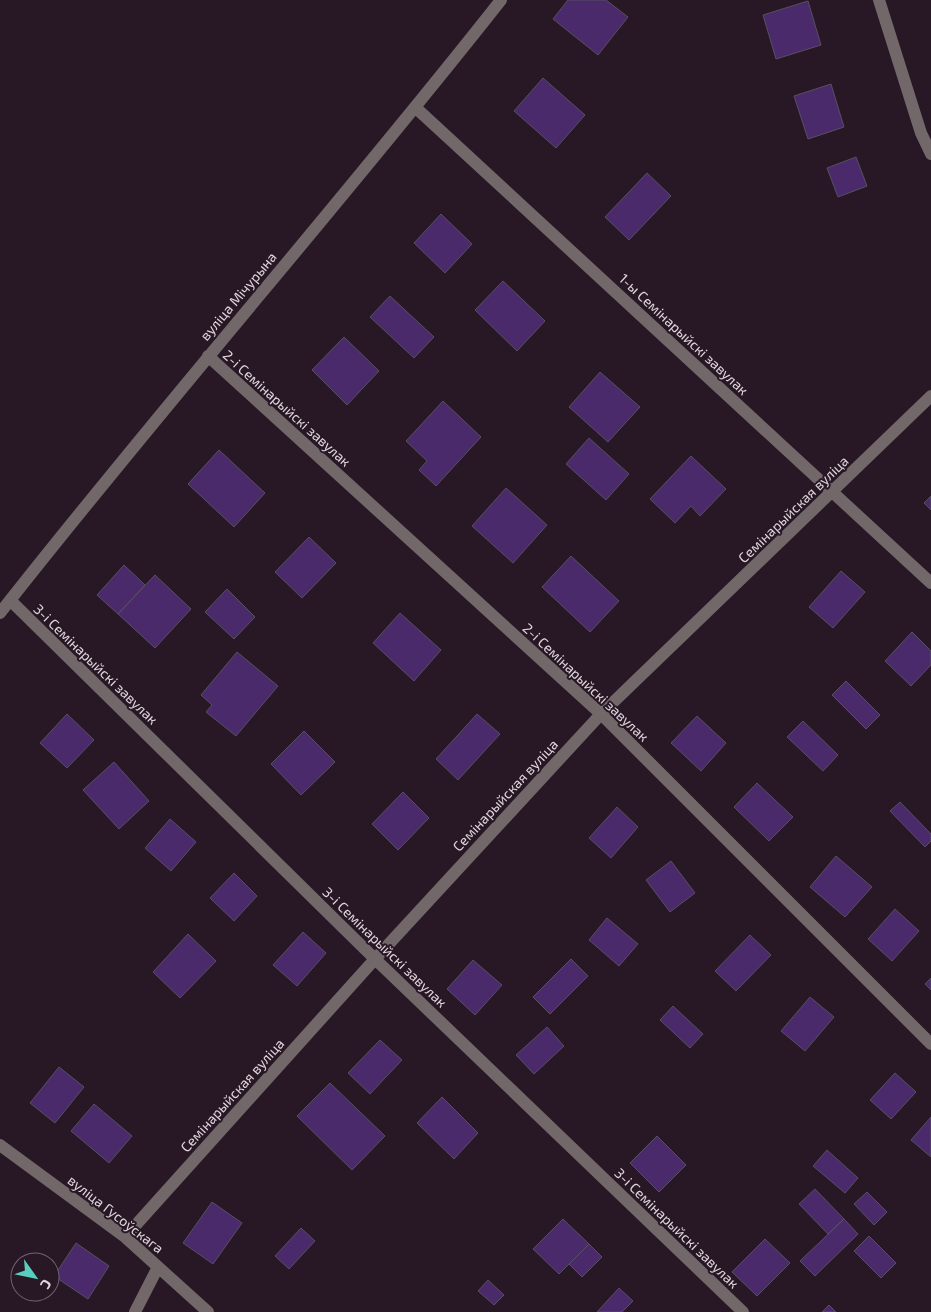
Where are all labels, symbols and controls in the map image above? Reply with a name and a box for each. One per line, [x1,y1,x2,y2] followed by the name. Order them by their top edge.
[196,248,280,344] street label: вуліца Мічурына
[616,270,752,399] street label: 1-ы Семінарыйскі завулак
[220,346,355,470] street label: 2-і Семінарыйскі завулак
[734,452,852,566] street label: Семінарыйская вуліца
[30,600,162,728] street label: 3-і Семінарыйскі завулак
[520,619,653,745] street label: 2-і Семінарыйскі завулак
[449,736,561,854] street label: Семінарыйская вуліца
[319,883,451,1011] street label: 3-і Семінарыйскі завулак
[177,1035,287,1155] street label: Семінарыйская вуліца
[611,1164,743,1292] street label: 3-і Семінарыйскі завулак
[65,1171,167,1257] street label: вуліца Гусоўскага
[10,1252,60,1302] north arrow
[37,1276,56,1292] text: С

